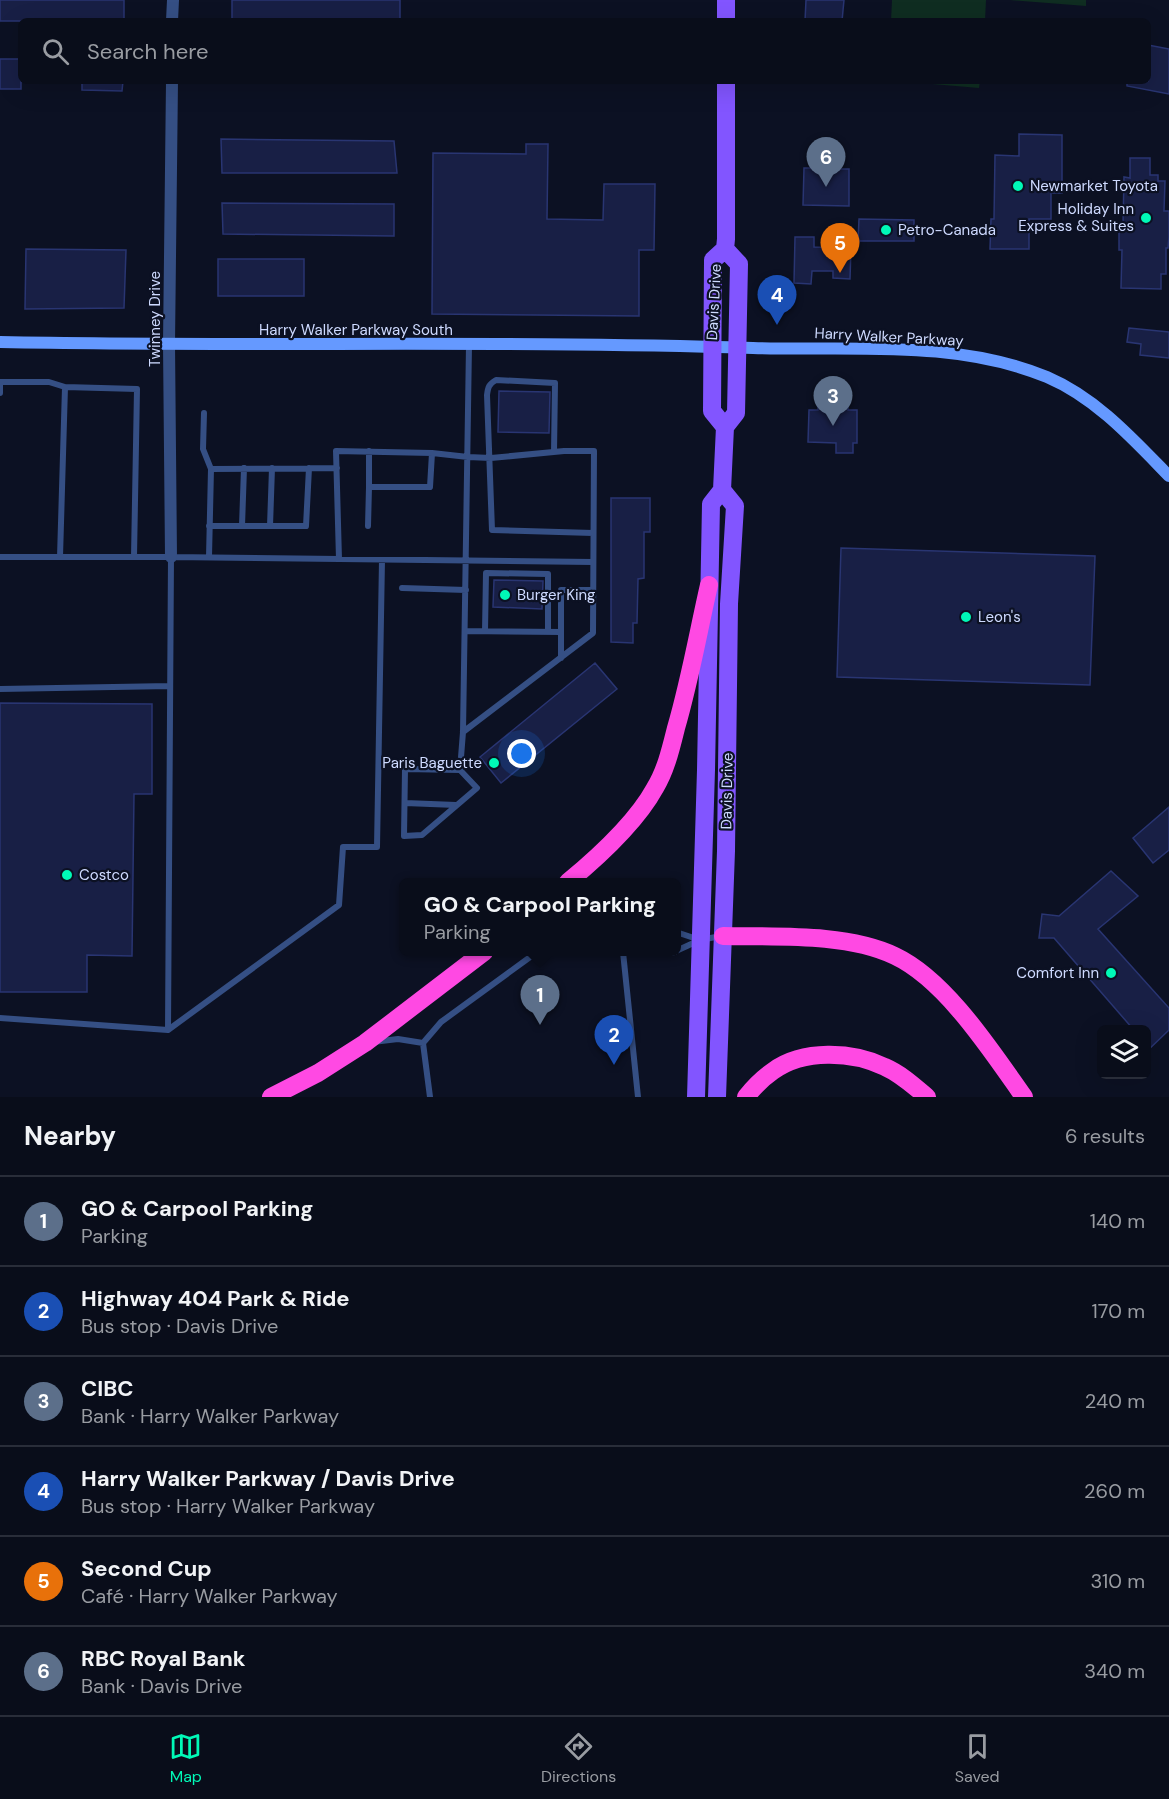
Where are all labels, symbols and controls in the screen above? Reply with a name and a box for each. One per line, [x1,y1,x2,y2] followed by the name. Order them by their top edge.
[18,18,1151,84] search box
[39,35,72,68] icon: search
[87,37,208,66] text: Search here
[806,138,846,187] pin: 6
[1030,176,1158,196] place label: Newmarket Toyota
[1011,179,1025,193] marker: Newmarket Toyota
[1018,199,1134,236] place label: Holiday Inn Express & Suites
[1139,211,1153,225] marker: Holiday Inn Express & Suites
[898,220,996,240] place label: Petro-Canada
[879,223,893,237] marker: Petro-Canada
[820,224,860,273] pin: 5
[702,263,726,341] street label: Davis Drive
[145,271,165,367] street label: Twinney Drive
[758,276,796,325] pin: 4
[259,320,453,340] street label: Harry Walker Parkway South
[814,323,965,351] street label: Harry Walker Parkway
[814,376,852,426] pin: 3
[517,585,595,605] place label: Burger King
[498,588,512,602] marker: Burger King
[978,607,1021,627] place label: Leon's
[959,610,973,624] marker: Leon's
[507,739,536,768] your location
[716,752,738,830] street label: Davis Drive
[382,753,482,773] place label: Paris Baguette
[487,756,501,770] marker: Paris Baguette
[79,865,129,885] place label: Costco
[60,868,74,882] marker: Costco
[399,878,681,956] popup
[424,890,656,919] text: GO & Carpool Parking
[424,919,491,945] text: Parking
[1016,963,1099,983] place label: Comfort Inn
[1104,966,1118,980] marker: Comfort Inn
[520,976,560,1025] pin: 1
[594,1016,634,1065] pin: 2
[1097,1025,1151,1079] map controls
[1097,1025,1151,1079] button: layers
[24,1119,116,1153] text: Nearby
[1065,1123,1145,1149] text: 6 results
[81,1194,313,1223] text: GO & Carpool Parking
[40,1208,47,1234] text: 1
[1090,1208,1145,1234] text: 140 m
[81,1223,148,1249] text: Parking
[81,1284,350,1313] text: Highway 404 Park & Ride
[38,1298,49,1324] text: 2
[1092,1298,1145,1324] text: 170 m
[81,1313,278,1339] text: Bus stop · Davis Drive
[81,1374,134,1403] text: CIBC
[37,1388,50,1414] text: 3
[1085,1388,1145,1414] text: 240 m
[81,1403,339,1429] text: Bank · Harry Walker Parkway
[81,1464,455,1493] text: Harry Walker Parkway / Davis Drive
[37,1478,50,1504] text: 4
[1084,1478,1145,1504] text: 260 m
[81,1493,375,1519] text: Bus stop · Harry Walker Parkway
[81,1554,212,1583] text: Second Cup
[37,1568,50,1594] text: 5
[1090,1568,1145,1594] text: 310 m
[81,1583,338,1609] text: Café · Harry Walker Parkway
[81,1644,246,1673] text: RBC Royal Bank
[37,1658,50,1684] text: 6
[1084,1658,1145,1684] text: 340 m
[81,1673,242,1699] text: Bank · Davis Drive
[169,1730,202,1787] tab: Map
[541,1730,616,1787] tab: Directions
[955,1730,1000,1787] tab: Saved

